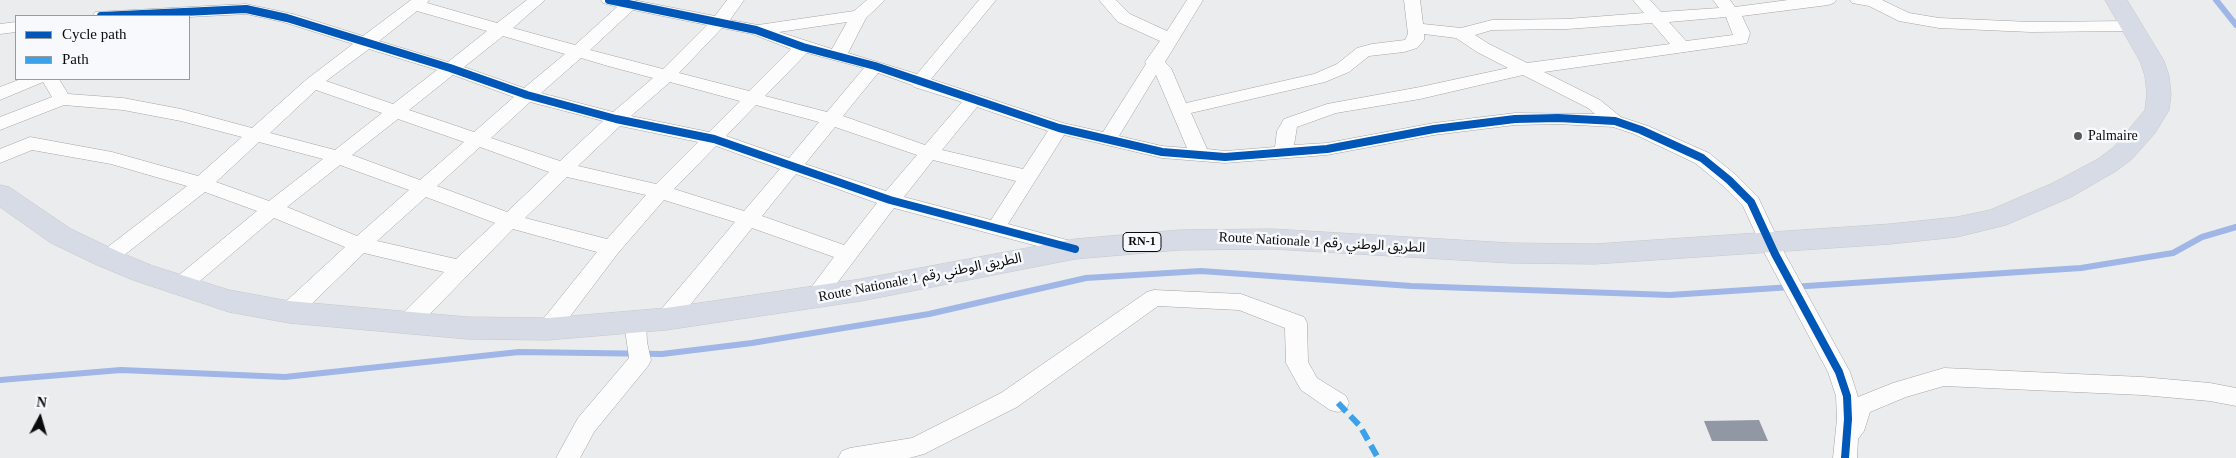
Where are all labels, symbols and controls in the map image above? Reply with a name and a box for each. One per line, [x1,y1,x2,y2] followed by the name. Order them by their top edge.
[15,15,190,80] legend
[62,26,127,42] text: Cycle path
[62,51,89,67] text: Path
[2088,128,2138,144] place label: Palmaire
[2072,130,2084,142] marker: Palmaire
[1218,229,1426,257] street label: Route Nationale الطريق الوطني رقم 1
[1123,232,1161,252] road number: RN-1
[817,250,1023,306] street label: Route Nationale الطريق الوطني رقم 1
[15,393,65,443] north arrow
[36,395,47,411] text: N

